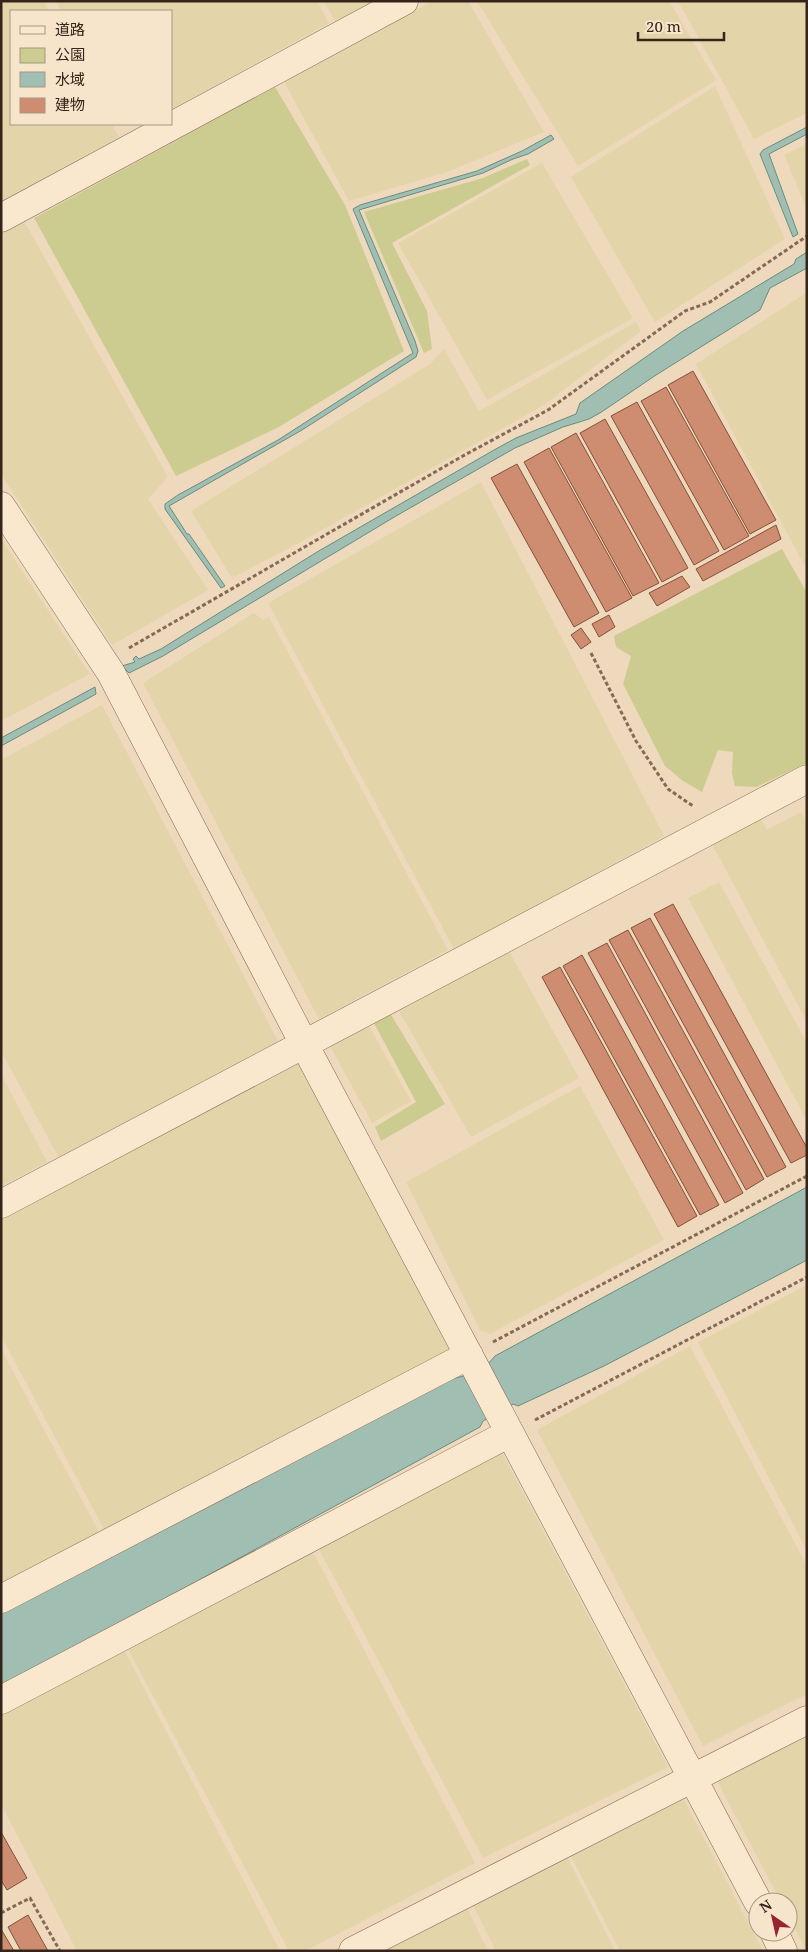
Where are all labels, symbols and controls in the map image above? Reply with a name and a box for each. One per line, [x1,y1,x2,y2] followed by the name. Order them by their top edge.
[10,10,172,125] legend
[638,10,724,42] scale bar
[646,16,681,36] text: 20 m
[55,19,85,39] text: 道路
[55,44,85,64] text: 公園
[55,69,85,89] text: 水域
[55,94,85,114] text: 建物
[748,1892,798,1942] north arrow
[756,1895,775,1917] text: N

